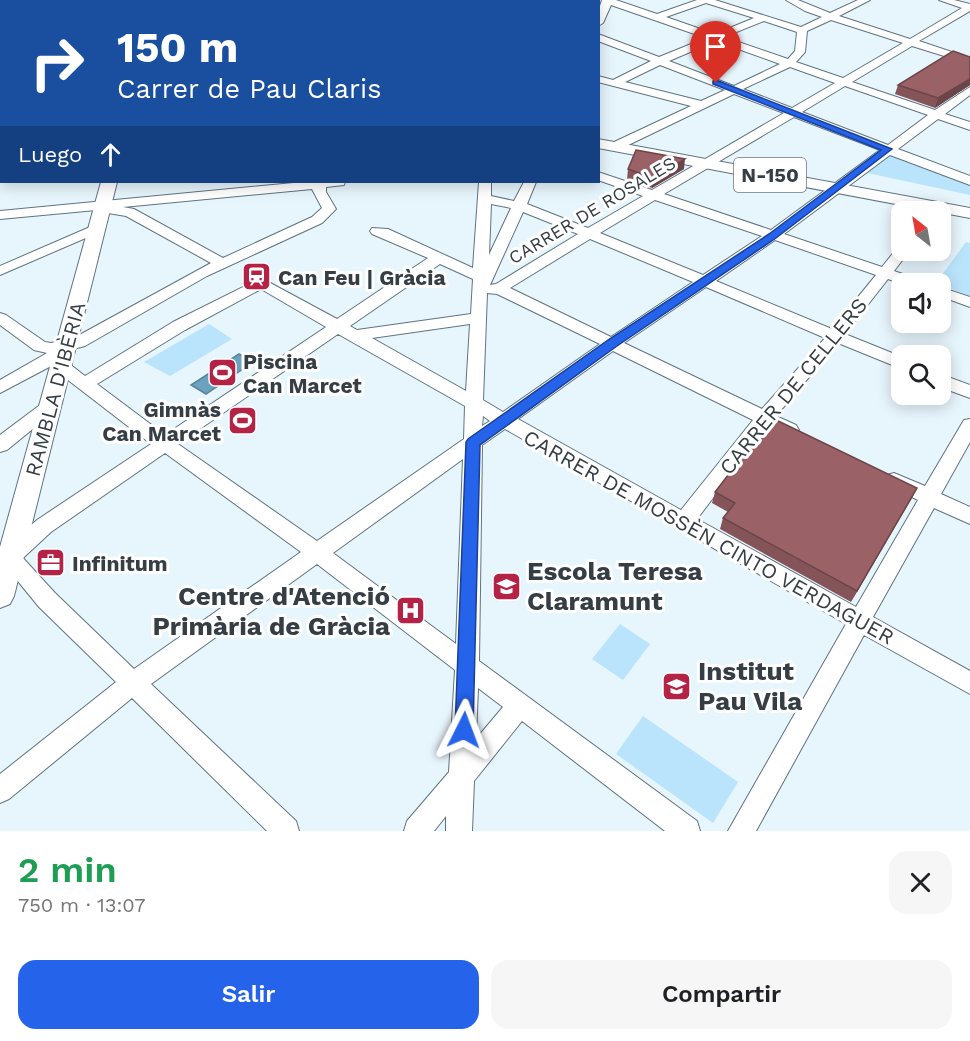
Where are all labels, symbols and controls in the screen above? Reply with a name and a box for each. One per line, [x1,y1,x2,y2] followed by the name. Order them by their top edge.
[690,21,741,83] pin
[117,23,238,72] text: 150 m
[18,24,96,102] icon: right
[699,30,732,63] icon: arrive
[117,73,381,105] text: Carrer de Pau Claris
[94,138,127,171] icon: ahead
[18,142,82,167] text: Luego
[505,152,679,268] street label: CARRER DE ROSALES
[734,158,806,192] road number: N-150
[891,201,951,261] north arrow
[891,201,951,405] map controls
[241,261,273,293] station icon: Can Feu | Gràcia
[278,265,446,290] place label: Can Feu | Gràcia
[891,273,951,333] button: sound
[714,293,872,479] street label: CARRER DE CELLERS
[20,299,90,479] street label: RAMBLA D'IBÈRIA
[891,345,951,405] button: search
[243,349,362,398] place label: Piscina Can Marcet
[206,357,238,389] sports icon: Piscina Can Marcet
[102,397,221,446] place label: Gimnàs Can Marcet
[226,405,258,437] sports icon: Gimnàs Can Marcet
[519,424,899,650] street label: CARRER DE MOSSÈN CINTO VERDAGUER
[35,547,67,579] office icon: Infinitum
[72,551,168,576] place label: Infinitum
[527,556,703,616] place label: Escola Teresa Claramunt
[490,570,522,602] school or university icon: Escola Teresa Claramunt
[152,581,390,641] place label: Centre d'Atenció Primària de Gràcia
[395,595,427,627] hospital icon: Centre d'Atenció Primària de Gràcia
[698,656,802,716] place label: Institut Pau Vila
[661,670,693,702] school or university icon: Institut Pau Vila
[432,698,496,762] position arrow
[18,849,117,891] text: 2 min
[889,851,952,914] button: close
[18,893,146,917] text: 750 m · 13:07
[18,960,479,1029] button: Salir
[491,960,952,1029] button: Compartir

